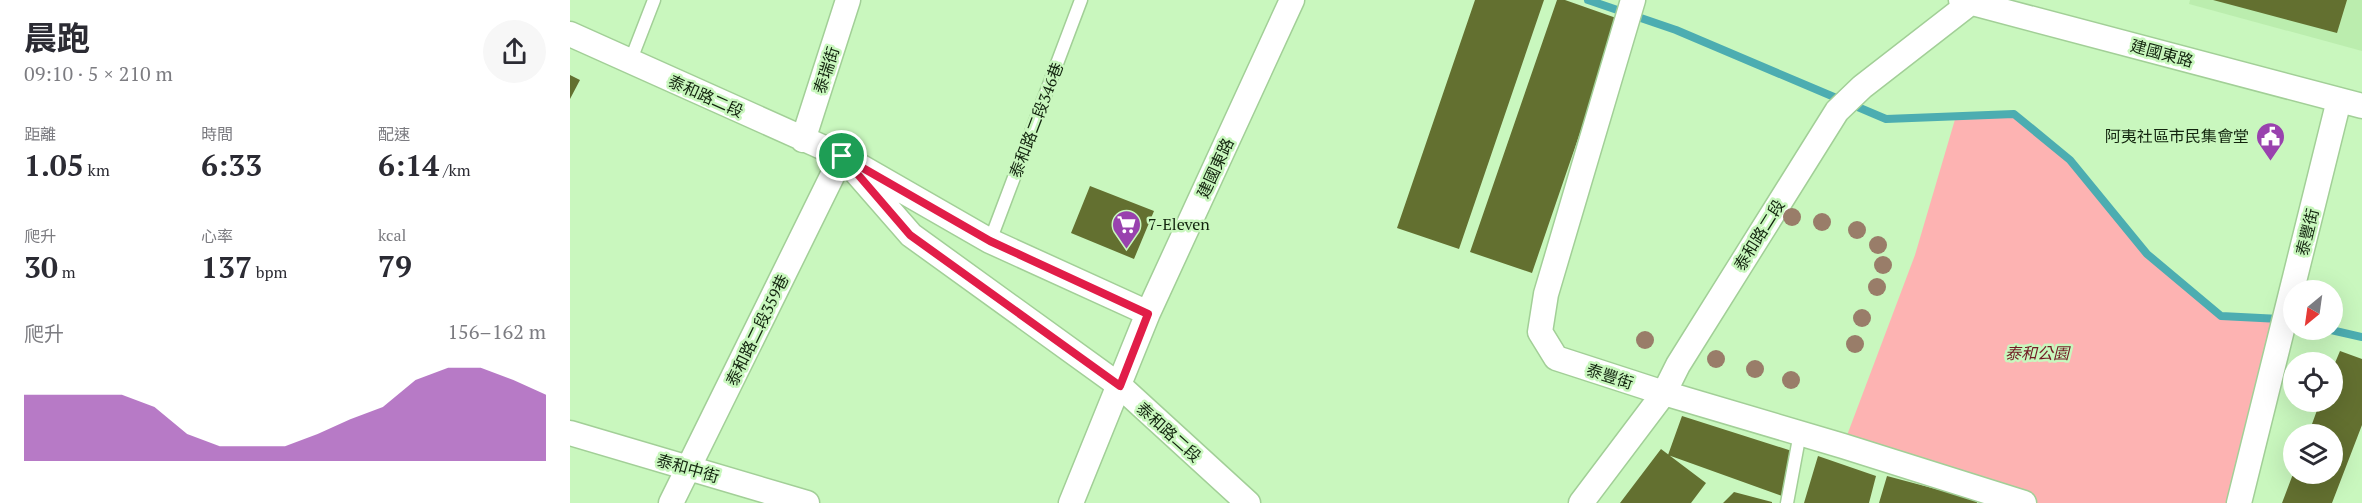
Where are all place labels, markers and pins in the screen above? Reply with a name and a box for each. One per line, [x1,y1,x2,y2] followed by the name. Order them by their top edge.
[2254,120,2286,162] public building icon: 阿夷社區市民集會堂
[2105,125,2249,147] place label: 阿夷社區市民集會堂
[816,130,867,181] pin
[1111,208,1143,250] supermarket icon: 7-Eleven
[1148,213,1210,235] place label: 7-Eleven

